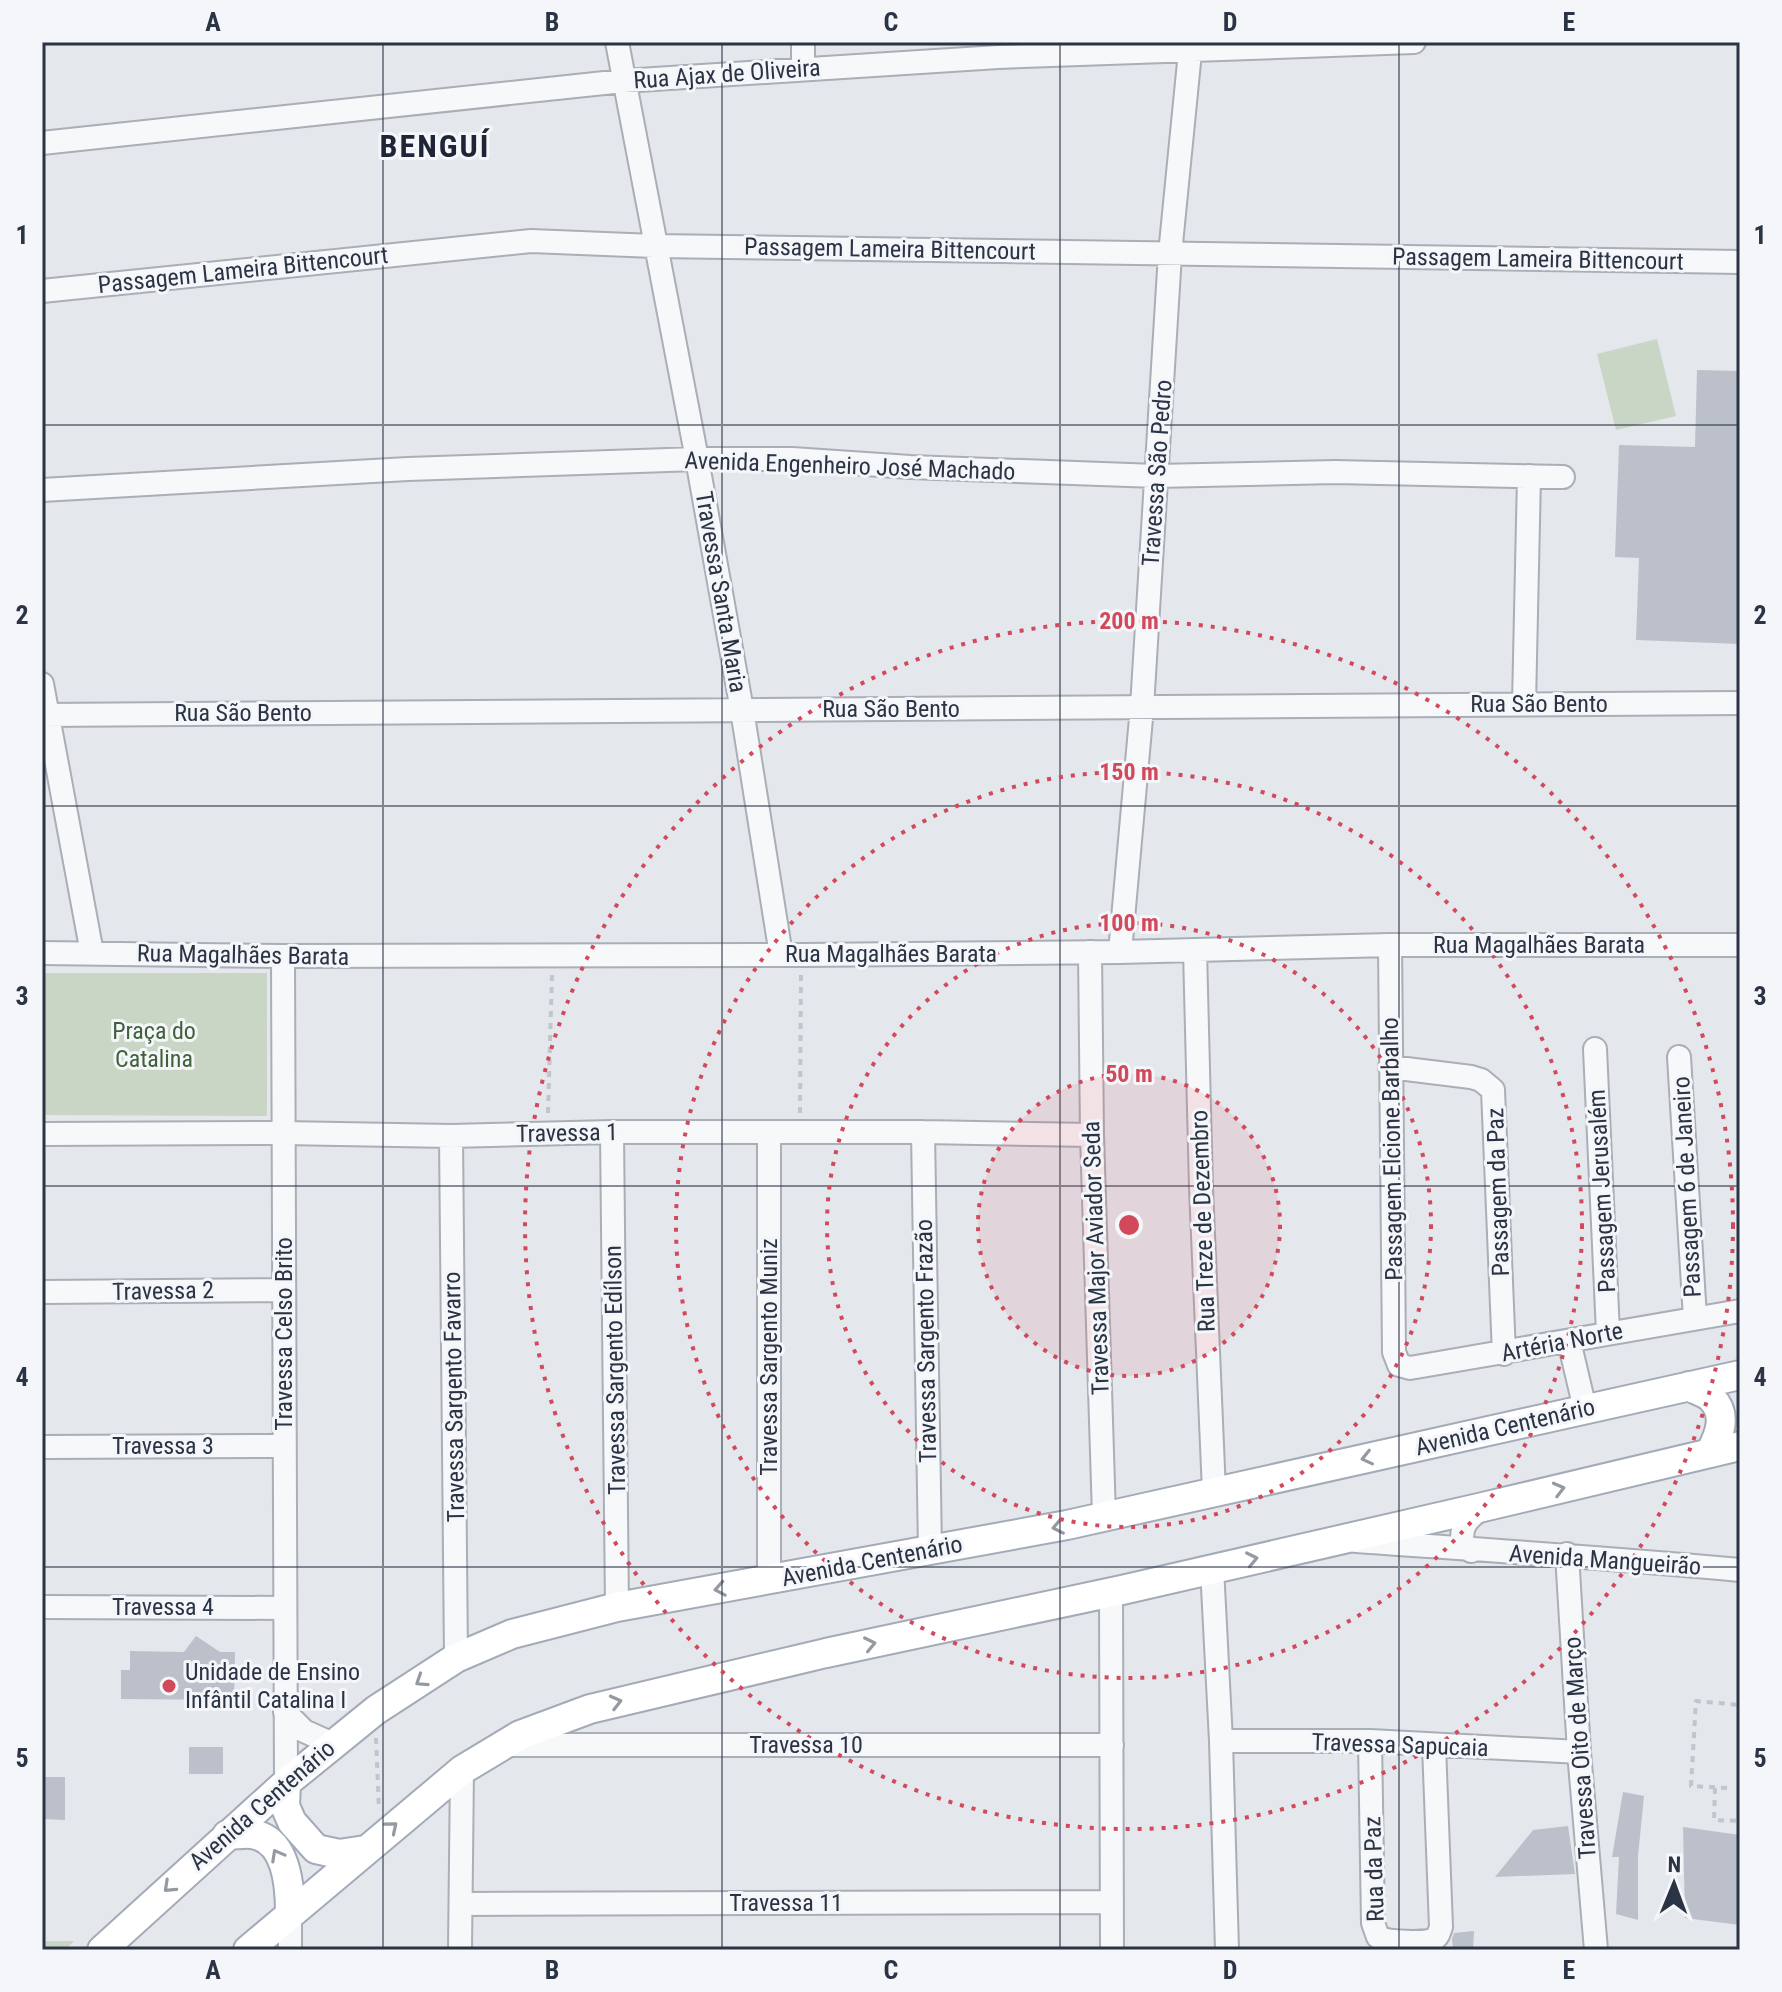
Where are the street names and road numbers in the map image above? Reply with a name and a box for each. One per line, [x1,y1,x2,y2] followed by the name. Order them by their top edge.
[633,53,821,95] street label: Rua Ajax de Oliveira
[744,232,1036,266] street label: Passagem Lameira Bittencourt
[96,241,390,299] street label: Passagem Lameira Bittencourt
[1392,242,1684,276] street label: Passagem Lameira Bittencourt
[1137,379,1177,567] street label: Travessa São Pedro
[684,446,1016,486] street label: Avenida Engenheiro José Machado
[690,489,752,695] street label: Travessa Santa Maria
[1470,690,1608,718] street label: Rua São Bento
[822,695,960,723] street label: Rua São Bento
[174,699,312,727] street label: Rua São Bento
[1433,931,1645,959] street label: Rua Magalhães Barata
[137,939,349,971] street label: Rua Magalhães Barata
[785,940,997,968] street label: Rua Magalhães Barata
[1376,1017,1408,1281] street label: Passagem Elcione Barbalho
[1667,1076,1707,1298] street label: Passagem 6 de Janeiro
[1583,1089,1621,1293] street label: Passagem Jerusalém
[1481,1107,1515,1277] street label: Passagem da Paz
[1185,1109,1221,1333] street label: Rua Treze de Dezembro
[516,1118,618,1148] street label: Travessa 1
[1077,1120,1115,1396] street label: Travessa Major Aviador Seda
[910,1219,942,1463] street label: Travessa Sargento Frazão
[270,1237,298,1431] street label: Travessa Celso Brito
[755,1238,783,1476] street label: Travessa Sargento Muniz
[599,1245,631,1495] street label: Travessa Sargento Edílson
[438,1271,470,1523] street label: Travessa Sargento Favarro
[112,1276,214,1306] street label: Travessa 2
[1499,1317,1625,1367] street label: Artéria Norte
[1412,1393,1598,1461] street label: Avenida Centenário
[112,1432,214,1460] street label: Travessa 3
[779,1530,965,1592] street label: Avenida Centenário
[1508,1539,1702,1581] street label: Avenida Mangueirão
[112,1593,214,1621] street label: Travessa 4
[1558,1636,1602,1860] street label: Travessa Oito de Março
[1311,1728,1489,1762] street label: Travessa Sapucaia
[749,1731,863,1759] street label: Travessa 10
[184,1734,340,1876] street label: Avenida Centenário
[1358,1816,1390,1922] street label: Rua da Paz
[729,1889,843,1917] street label: Travessa 11

